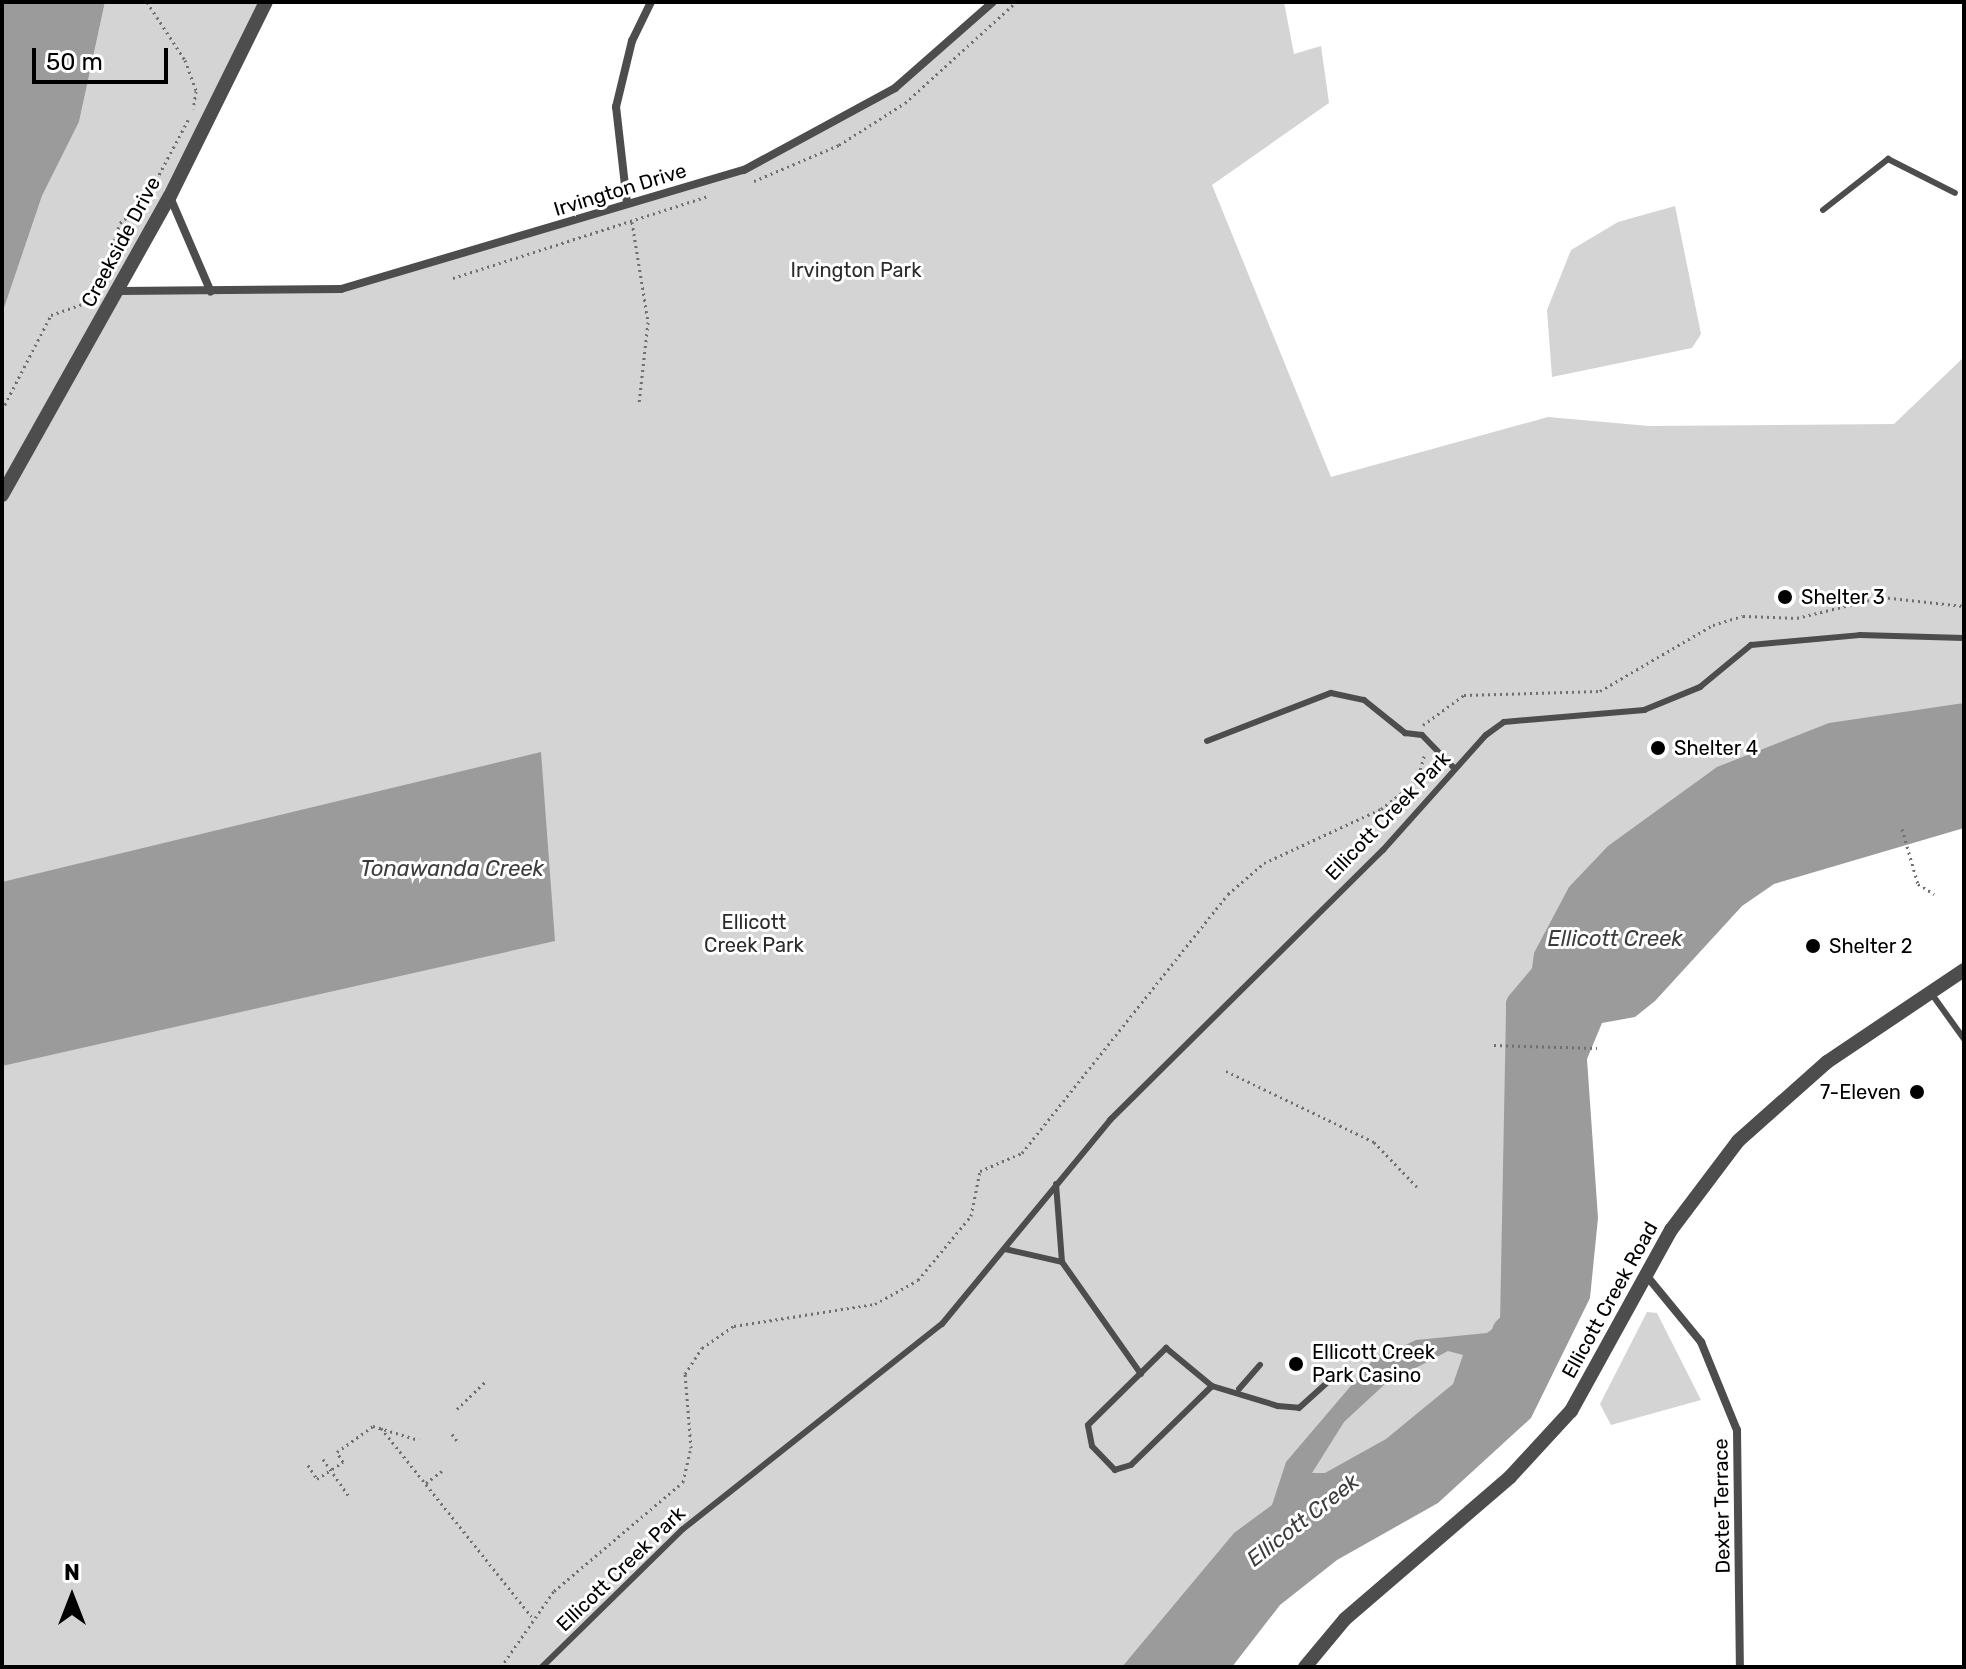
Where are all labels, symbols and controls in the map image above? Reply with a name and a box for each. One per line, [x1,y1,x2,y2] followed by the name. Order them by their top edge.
[36,32,172,82] scale bar
[46,48,103,76] text: 50 m
[551,158,689,222] street label: Irvington Drive
[77,173,165,311] street label: Creekside Drive
[791,258,921,282] park label: Irvington Park
[1801,585,1885,609] place label: Shelter 3
[1776,588,1794,606] marker: Shelter 3
[1674,736,1759,760] place label: Shelter 4
[1649,739,1667,757] marker: Shelter 4
[1320,747,1456,885] street label: Ellicott Creek Park
[360,856,544,882] water label: Tonawanda Creek
[704,910,804,957] park label: Ellicott Creek Park
[1547,926,1683,952] water label: Ellicott Creek
[1829,934,1913,958] place label: Shelter 2
[1804,937,1822,955] marker: Shelter 2
[1820,1080,1901,1104] place label: 7-Eleven
[1908,1083,1926,1101] marker: 7-Eleven
[1557,1217,1663,1383] street label: Ellicott Creek Road
[1312,1340,1435,1387] place label: Ellicott Creek Park Casino
[1287,1355,1305,1373] marker: Ellicott Creek Park Casino
[1709,1438,1735,1574] street label: Dexter Terrace
[1242,1468,1364,1572] water label: Ellicott Creek
[552,1501,690,1637] street label: Ellicott Creek Park
[32,1557,112,1637] north arrow
[64,1559,80,1586] text: N

